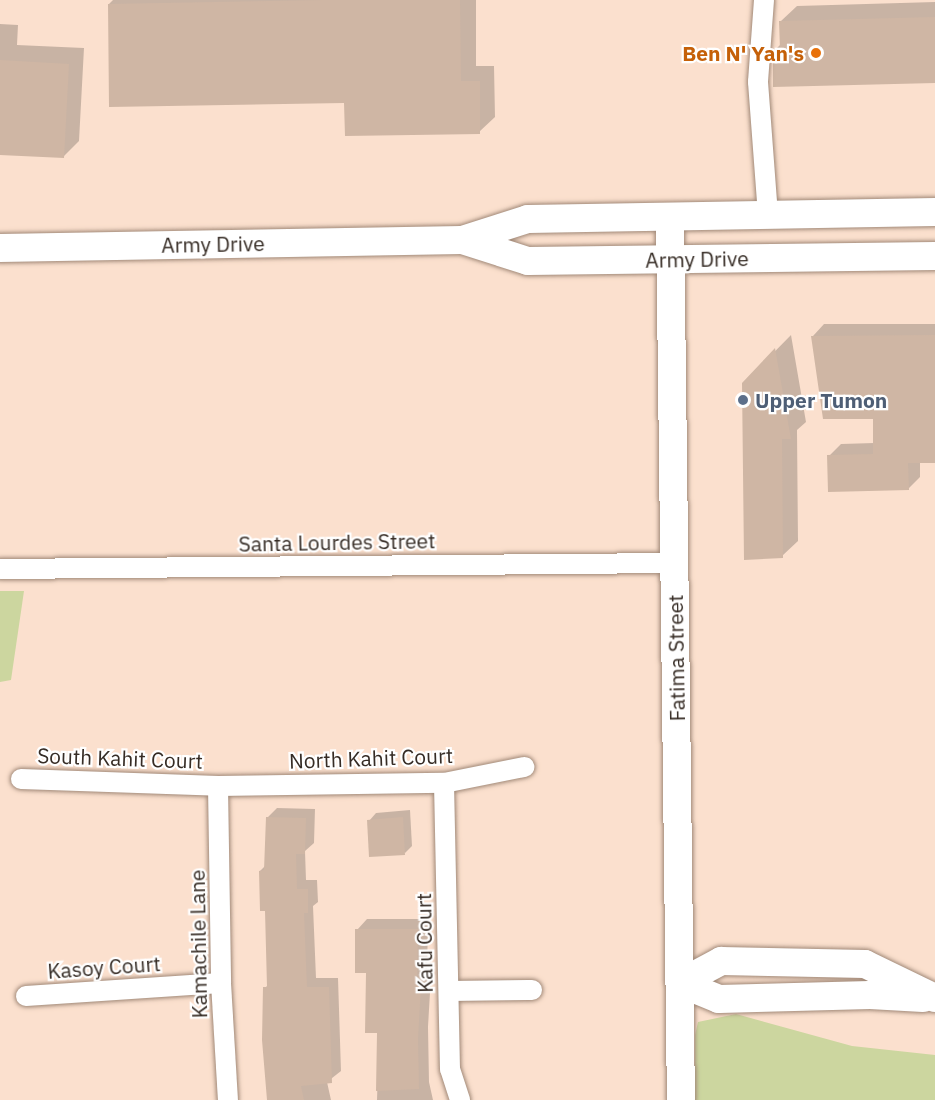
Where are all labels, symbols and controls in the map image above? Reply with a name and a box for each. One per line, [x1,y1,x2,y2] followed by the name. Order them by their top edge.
[682,40,804,66] place label: Ben N' Yan's
[809,46,823,60] marker: Ben N' Yan's
[161,230,265,258] street label: Army Drive
[645,245,749,273] street label: Army Drive
[755,387,887,413] place label: Upper Tumon
[736,393,750,407] marker: Upper Tumon
[238,528,436,556] street label: Santa Lourdes Street
[662,594,690,722] street label: Fatima Street
[37,743,203,773] street label: South Kahit Court
[288,743,454,773] street label: North Kahit Court
[184,869,212,1019] street label: Kamachile Lane
[411,893,437,993] street label: Kafu Court
[47,950,161,984] street label: Kasoy Court

